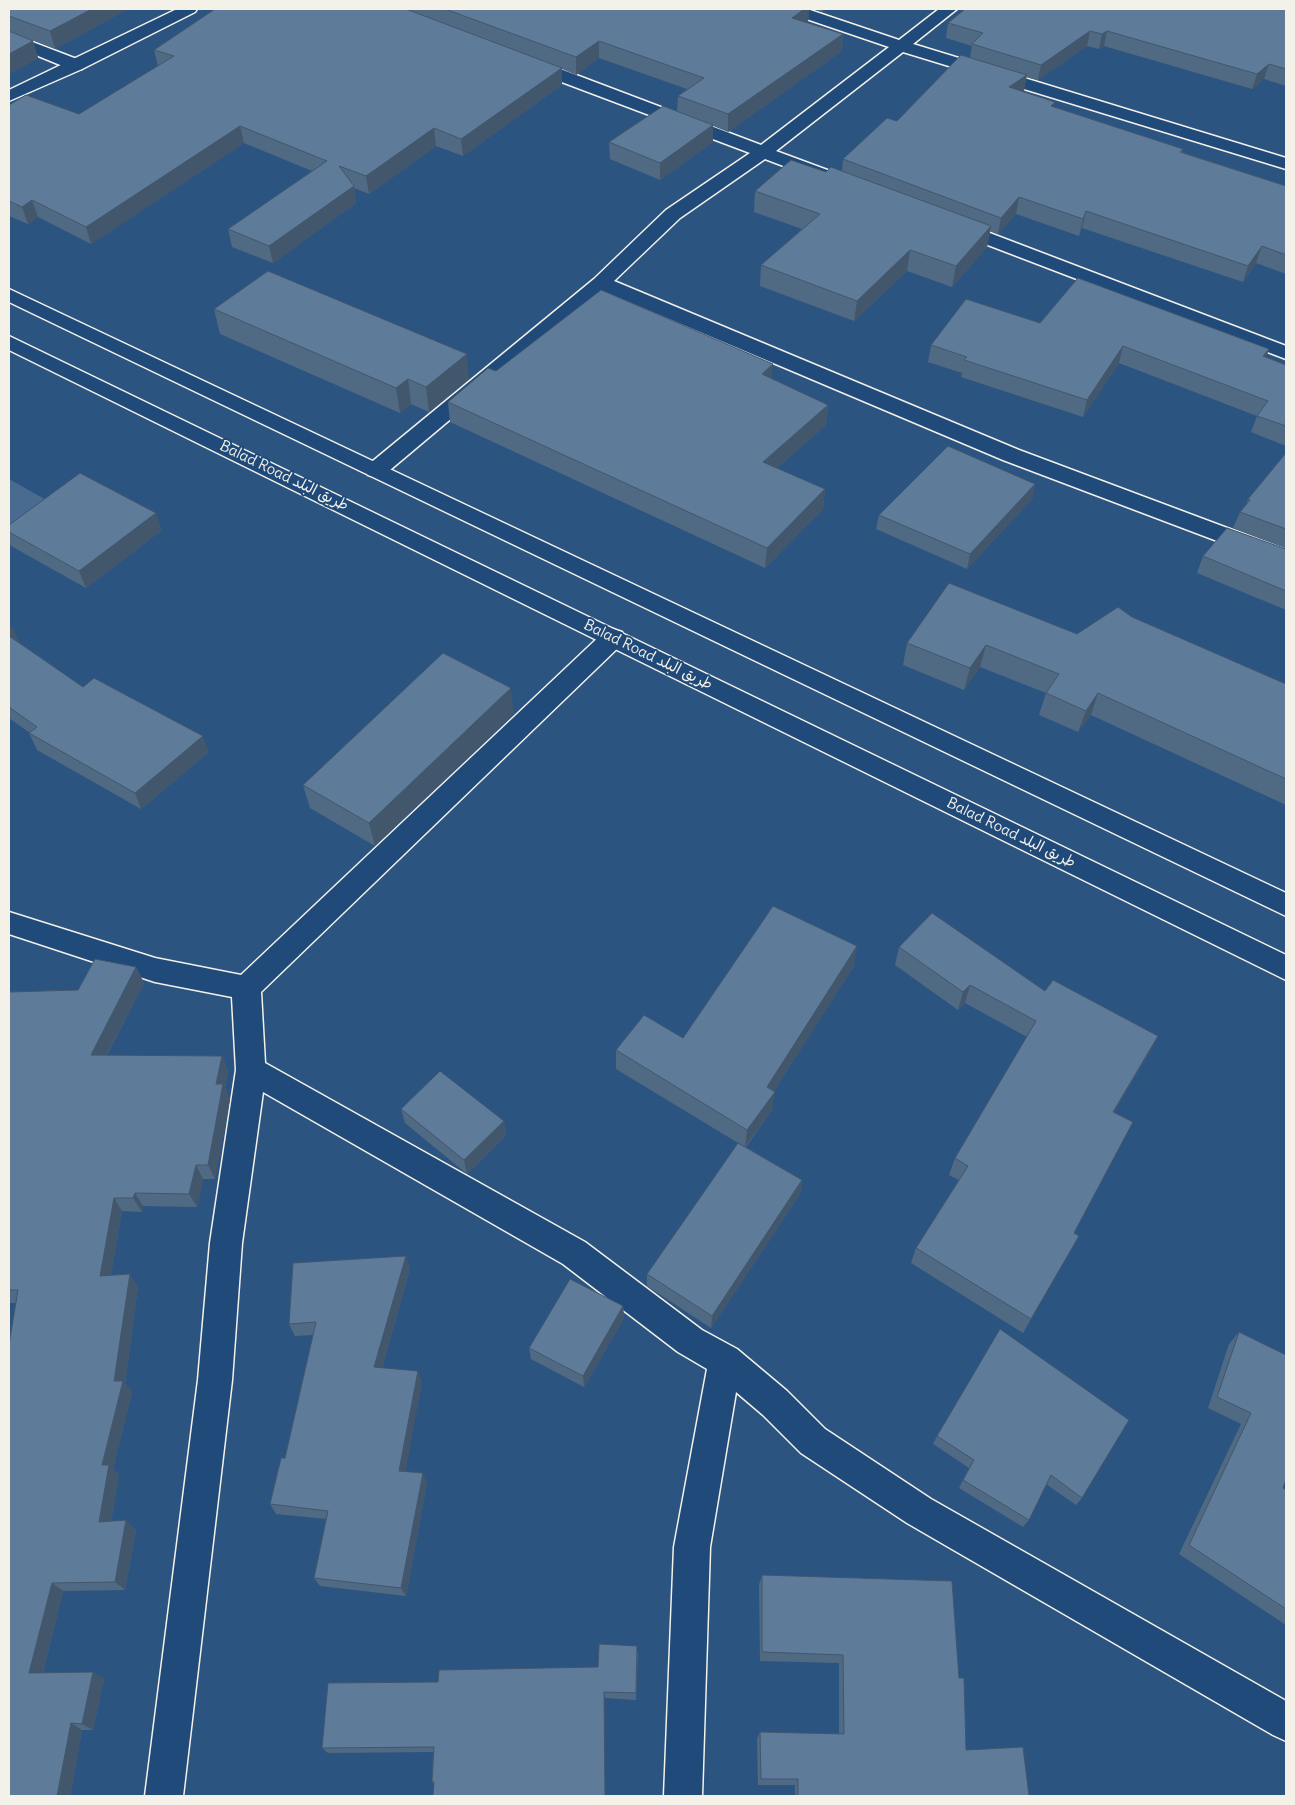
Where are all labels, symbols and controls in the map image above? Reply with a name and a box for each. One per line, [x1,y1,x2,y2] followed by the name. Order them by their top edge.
[217,437,351,515] street label: Balad Road طريق البلد
[581,616,715,694] street label: Balad Road طريق البلد
[944,794,1078,872] street label: Balad Road طريق البلد

